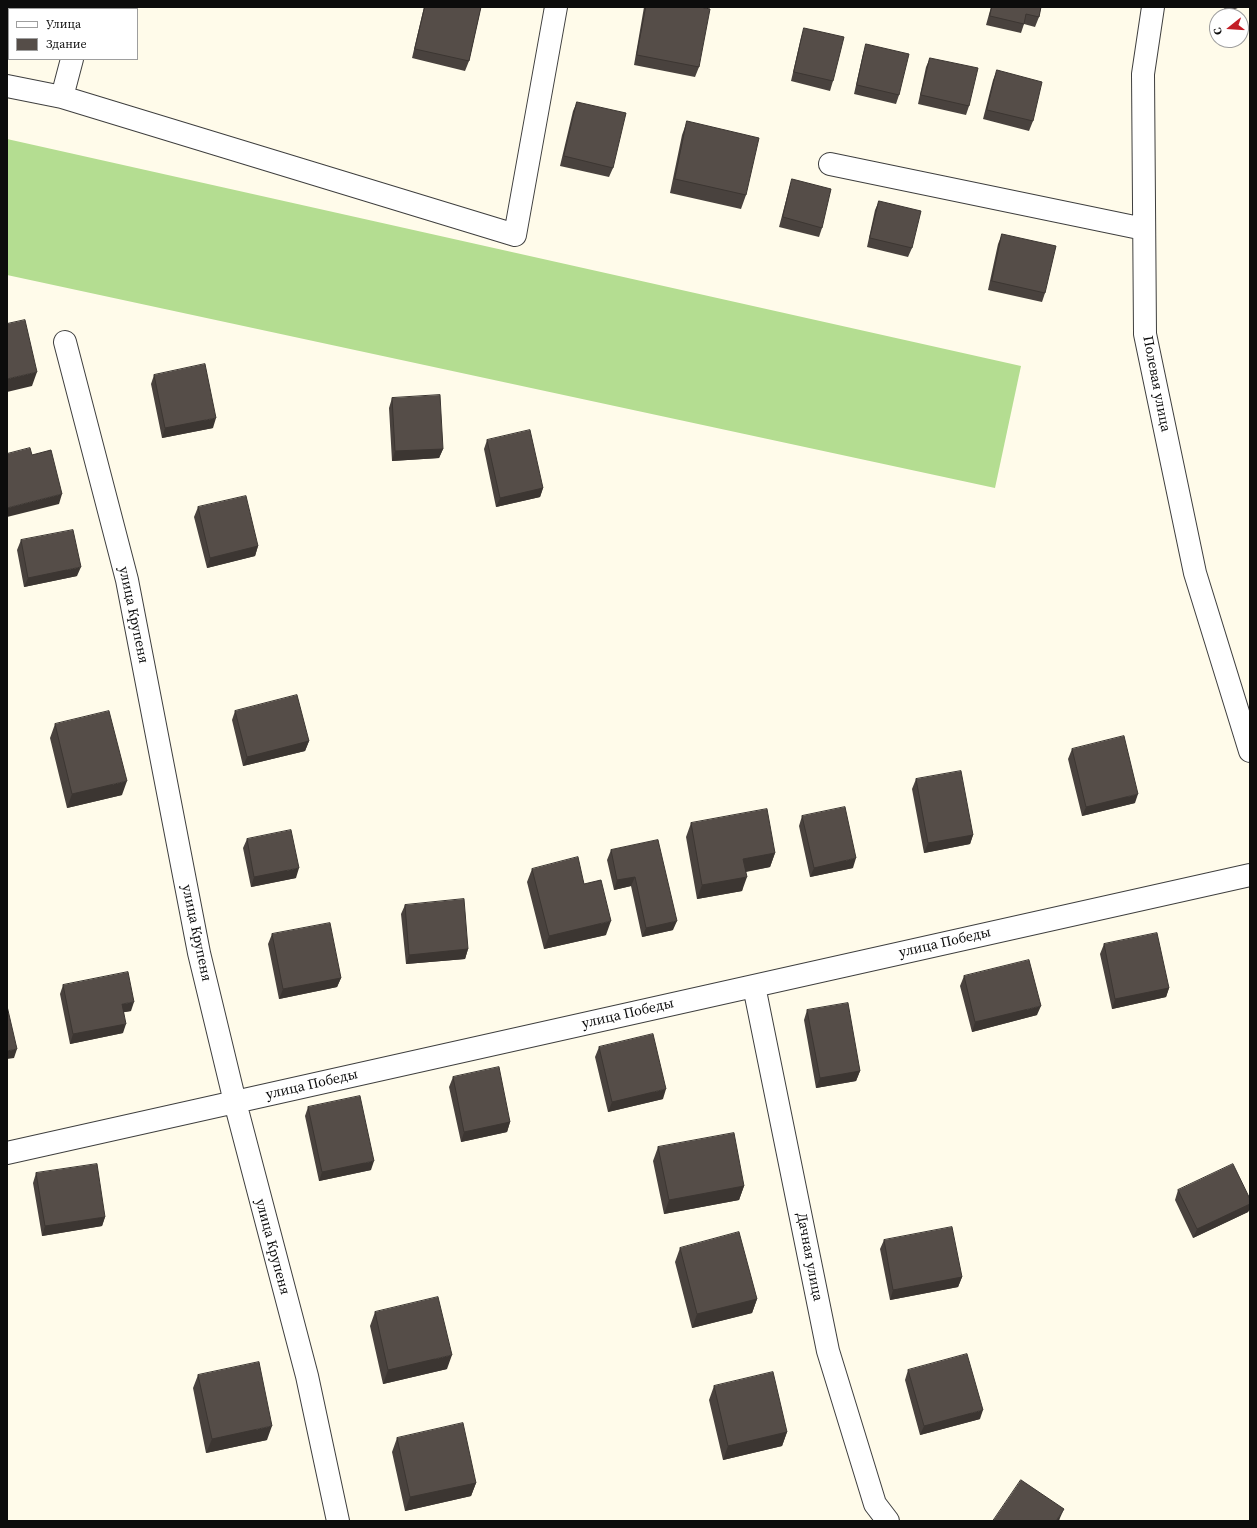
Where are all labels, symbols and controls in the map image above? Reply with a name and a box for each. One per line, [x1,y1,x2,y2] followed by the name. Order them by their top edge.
[8,8,138,60] legend
[1209,8,1249,48] north arrow
[46,16,81,32] text: Улица
[1210,26,1226,37] text: С
[46,36,87,52] text: Здание
[1138,335,1174,433] street label: Полевая улица
[115,565,151,665] street label: улица Крупеня
[178,883,214,983] street label: улица Крупеня
[897,924,993,962] street label: улица Победы
[580,995,676,1033] street label: улица Победы
[264,1066,360,1104] street label: улица Победы
[251,1197,293,1297] street label: улица Крупеня
[792,1211,826,1303] street label: Дачная улица

